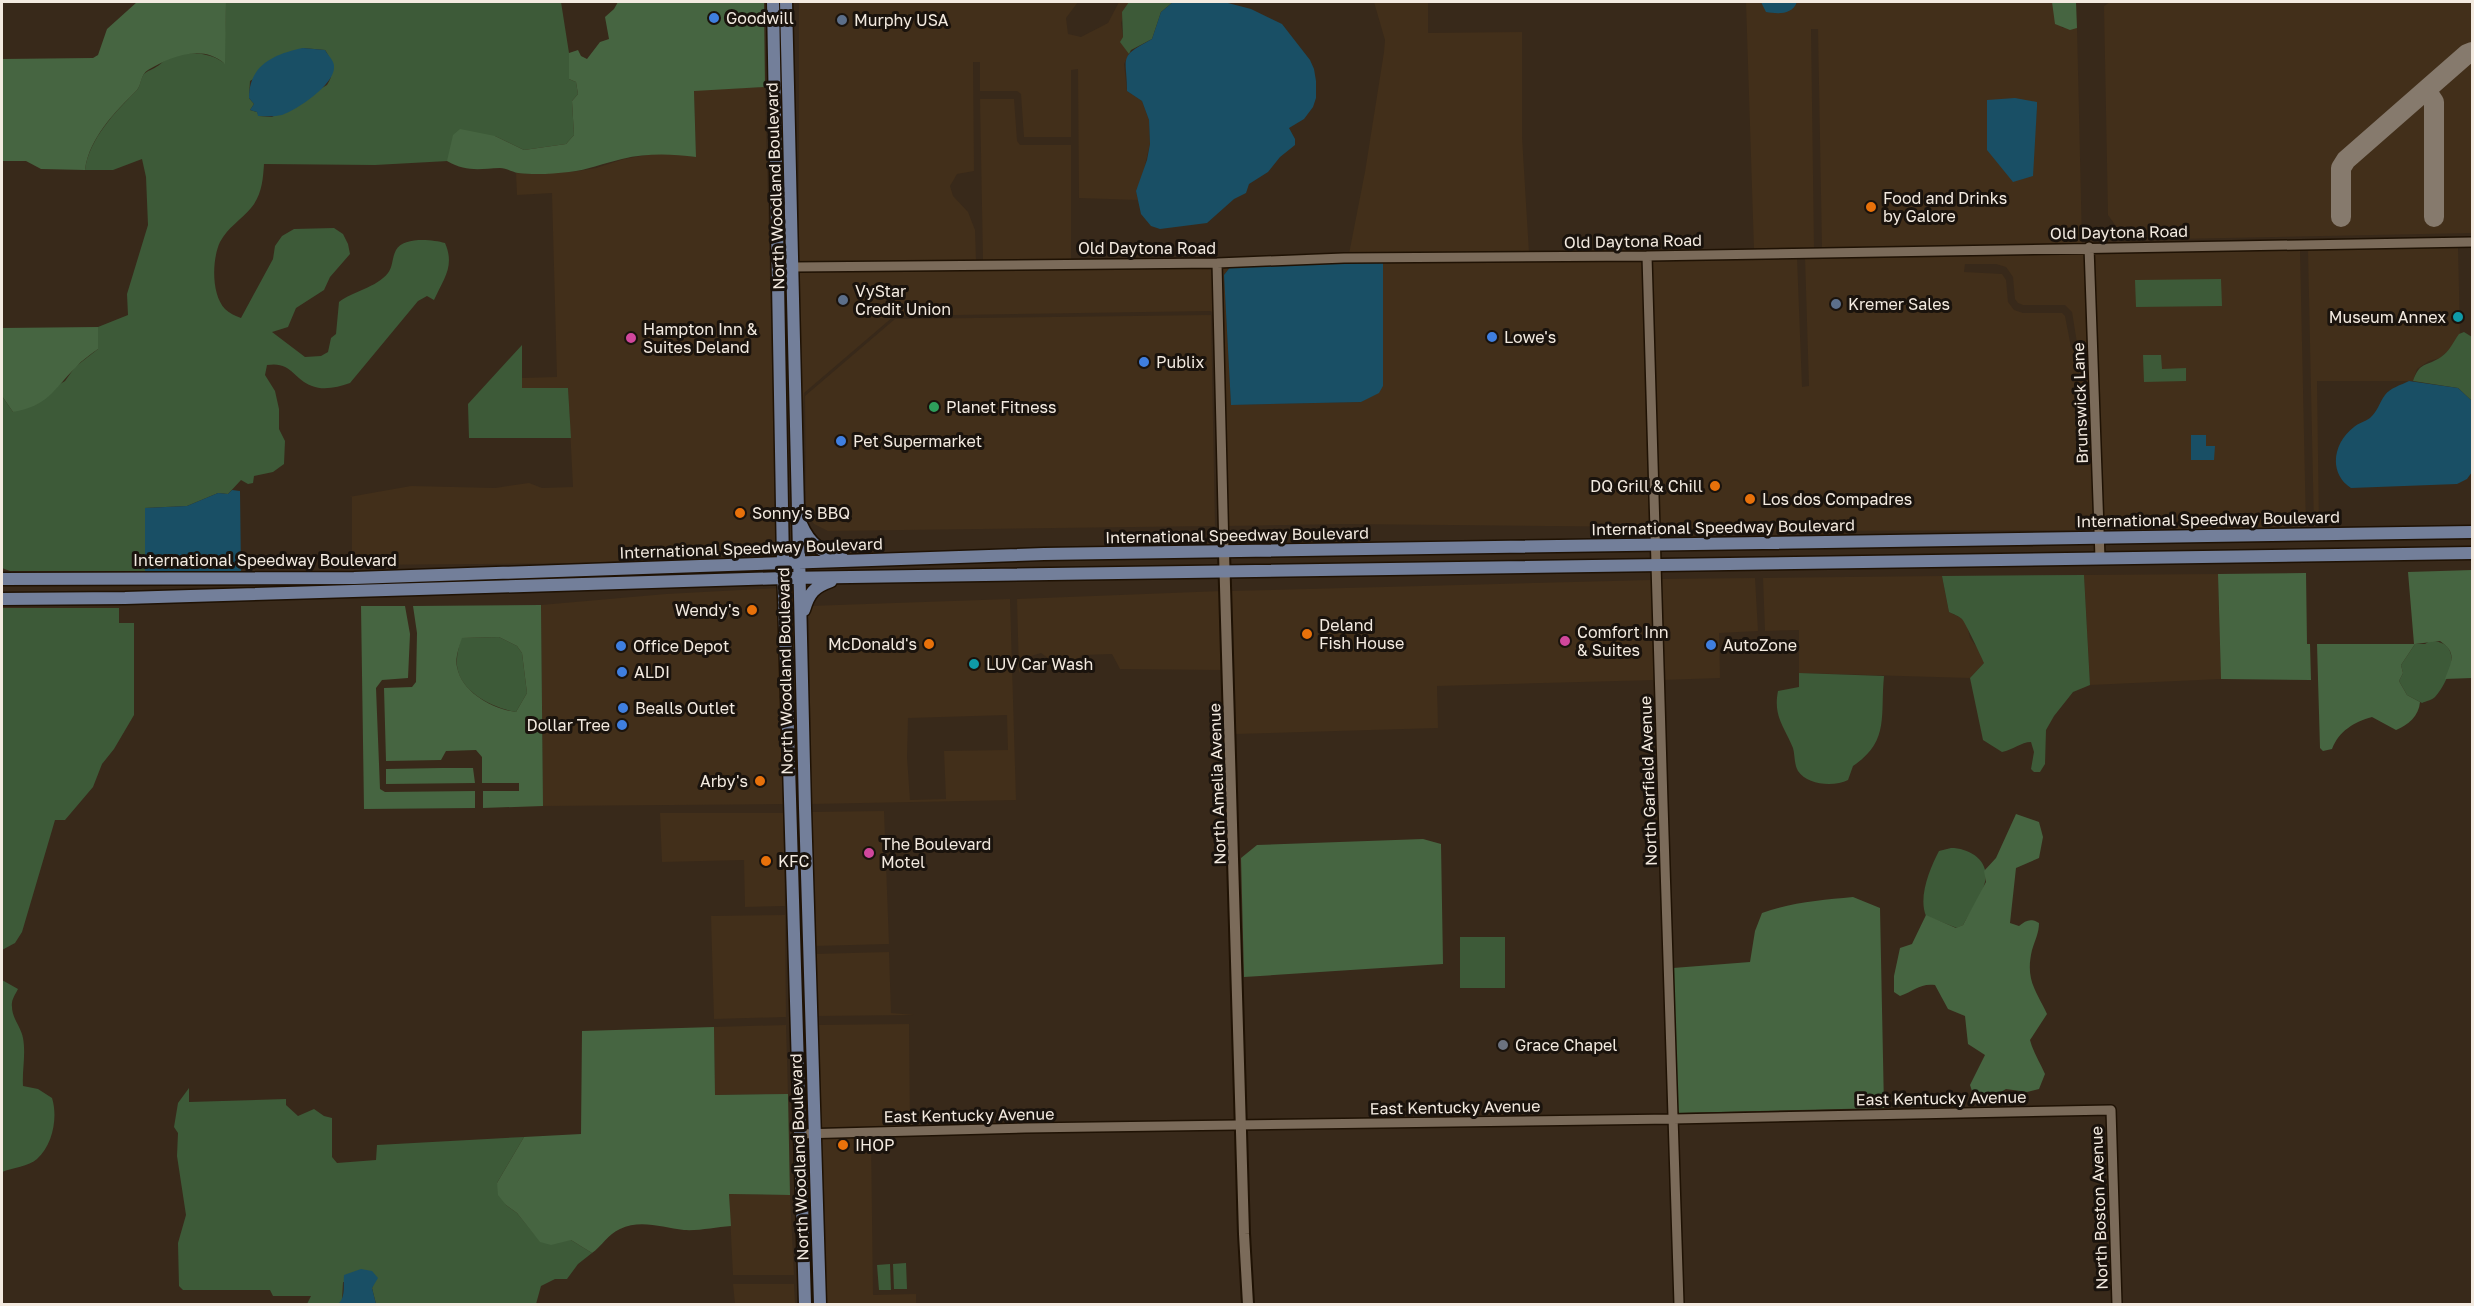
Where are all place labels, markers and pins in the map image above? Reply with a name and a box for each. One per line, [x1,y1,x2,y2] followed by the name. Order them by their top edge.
[726,8,794,28] place label: Goodwill
[854,10,949,30] place label: Murphy USA
[707,11,721,25] marker: Goodwill
[835,13,849,27] marker: Murphy USA
[1883,188,2007,226] place label: Food and Drinks by Galore
[1864,200,1878,214] marker: Food and Drinks by Galore
[855,281,951,319] place label: VyStar Credit Union
[836,293,850,307] marker: VyStar Credit Union
[1848,294,1950,314] place label: Kremer Sales
[1829,297,1843,311] marker: Kremer Sales
[2329,307,2446,327] place label: Museum Annex
[2451,310,2465,324] marker: Museum Annex
[643,319,758,357] place label: Hampton Inn & Suites Deland
[1504,327,1556,347] place label: Lowe's
[1485,330,1499,344] marker: Lowe's
[624,331,638,345] marker: Hampton Inn & Suites Deland
[1156,352,1204,372] place label: Publix
[1137,355,1151,369] marker: Publix
[946,397,1056,417] place label: Planet Fitness
[927,400,941,414] marker: Planet Fitness
[853,431,982,451] place label: Pet Supermarket
[834,434,848,448] marker: Pet Supermarket
[1590,476,1703,496] place label: DQ Grill & Chill
[1708,479,1722,493] marker: DQ Grill & Chill
[1762,489,1912,509] place label: Los dos Compadres
[1743,492,1757,506] marker: Los dos Compadres
[752,503,850,523] place label: Sonny's BBQ
[733,506,747,520] marker: Sonny's BBQ
[675,600,740,620] place label: Wendy's
[745,603,759,617] marker: Wendy's
[1319,615,1404,653] place label: Deland Fish House
[1577,622,1669,660] place label: Comfort Inn & Suites
[1300,627,1314,641] marker: Deland Fish House
[828,634,917,654] place label: McDonald's
[1558,634,1572,648] marker: Comfort Inn & Suites
[1723,635,1797,655] place label: AutoZone
[633,636,729,656] place label: Office Depot
[922,637,936,651] marker: McDonald's
[1704,638,1718,652] marker: AutoZone
[614,639,628,653] marker: Office Depot
[986,654,1093,674] place label: LUV Car Wash
[967,657,981,671] marker: LUV Car Wash
[634,662,670,682] place label: ALDI
[615,665,629,679] marker: ALDI
[635,698,735,718] place label: Bealls Outlet
[616,701,630,715] marker: Bealls Outlet
[527,715,610,735] place label: Dollar Tree
[615,718,629,732] marker: Dollar Tree
[700,771,748,791] place label: Arby's
[753,774,767,788] marker: Arby's
[881,834,991,872] place label: The Boulevard Motel
[862,846,876,860] marker: The Boulevard Motel
[778,851,809,871] place label: KFC
[759,854,773,868] marker: KFC
[1515,1035,1617,1055] place label: Grace Chapel
[1496,1038,1510,1052] marker: Grace Chapel
[855,1135,895,1155] place label: IHOP
[836,1138,850,1152] marker: IHOP

